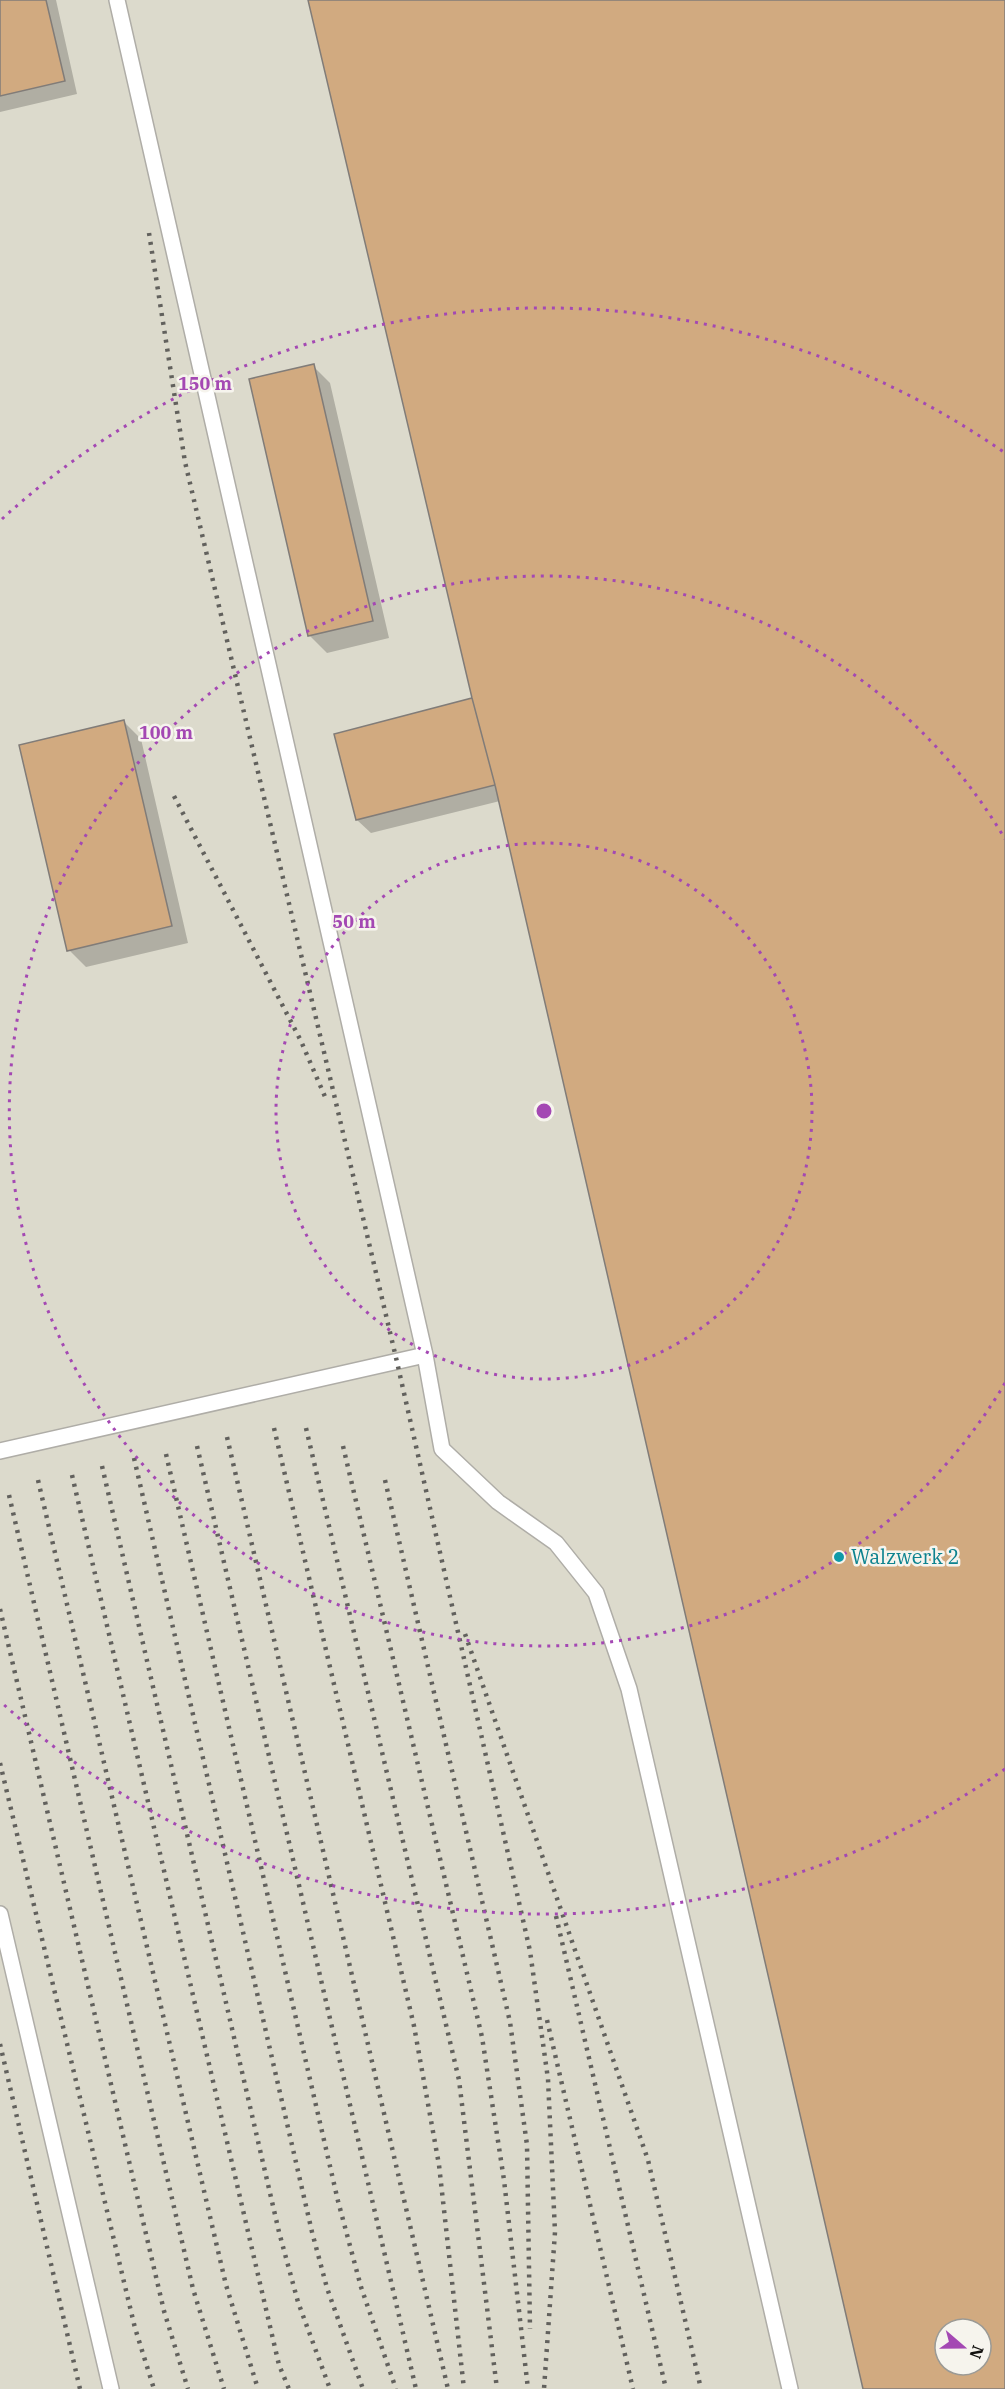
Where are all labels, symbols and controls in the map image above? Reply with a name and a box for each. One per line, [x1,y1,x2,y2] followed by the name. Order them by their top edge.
[178,372,233,395] text: 150 m
[139,721,194,744] text: 100 m
[332,910,376,933] text: 50 m
[534,1101,554,1121] centre of rings
[851,1543,960,1570] place label: Walzwerk 2
[832,1550,846,1564] marker: Walzwerk 2
[933,2317,993,2377] north arrow
[966,2343,989,2361] text: N

